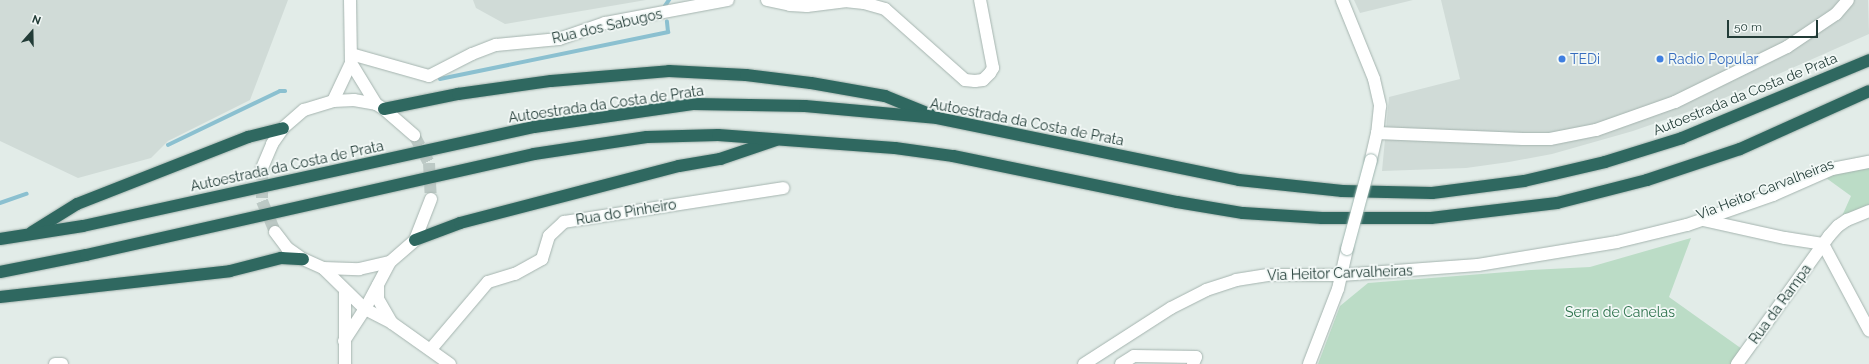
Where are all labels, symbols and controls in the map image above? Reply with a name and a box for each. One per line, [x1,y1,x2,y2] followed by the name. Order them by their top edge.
[550,5,664,47] street label: Rua dos Sabugos
[12,12,52,52] north arrow
[1729,12,1820,38] scale bar
[30,13,42,28] text: N
[1734,20,1762,34] text: 50 m
[1650,49,1840,139] street label: Autoestrada da Costa de Prata
[1570,51,1600,67] place label: TEDi
[1668,51,1759,67] place label: Radio Popular
[1557,54,1567,64] marker: TEDi
[1655,54,1665,64] marker: Radio Popular
[507,82,705,126] street label: Autoestrada da Costa de Prata
[929,95,1125,149] street label: Autoestrada da Costa de Prata
[189,137,385,195] street label: Autoestrada da Costa de Prata
[1694,155,1836,223] street label: Via Heitor Carvalheiras
[575,196,677,228] street label: Rua do Pinheiro
[1746,261,1814,347] street label: Rua da Rampa
[1267,262,1413,284] street label: Via Heitor Carvalheiras
[1565,304,1675,320] park label: Serra de Canelas

